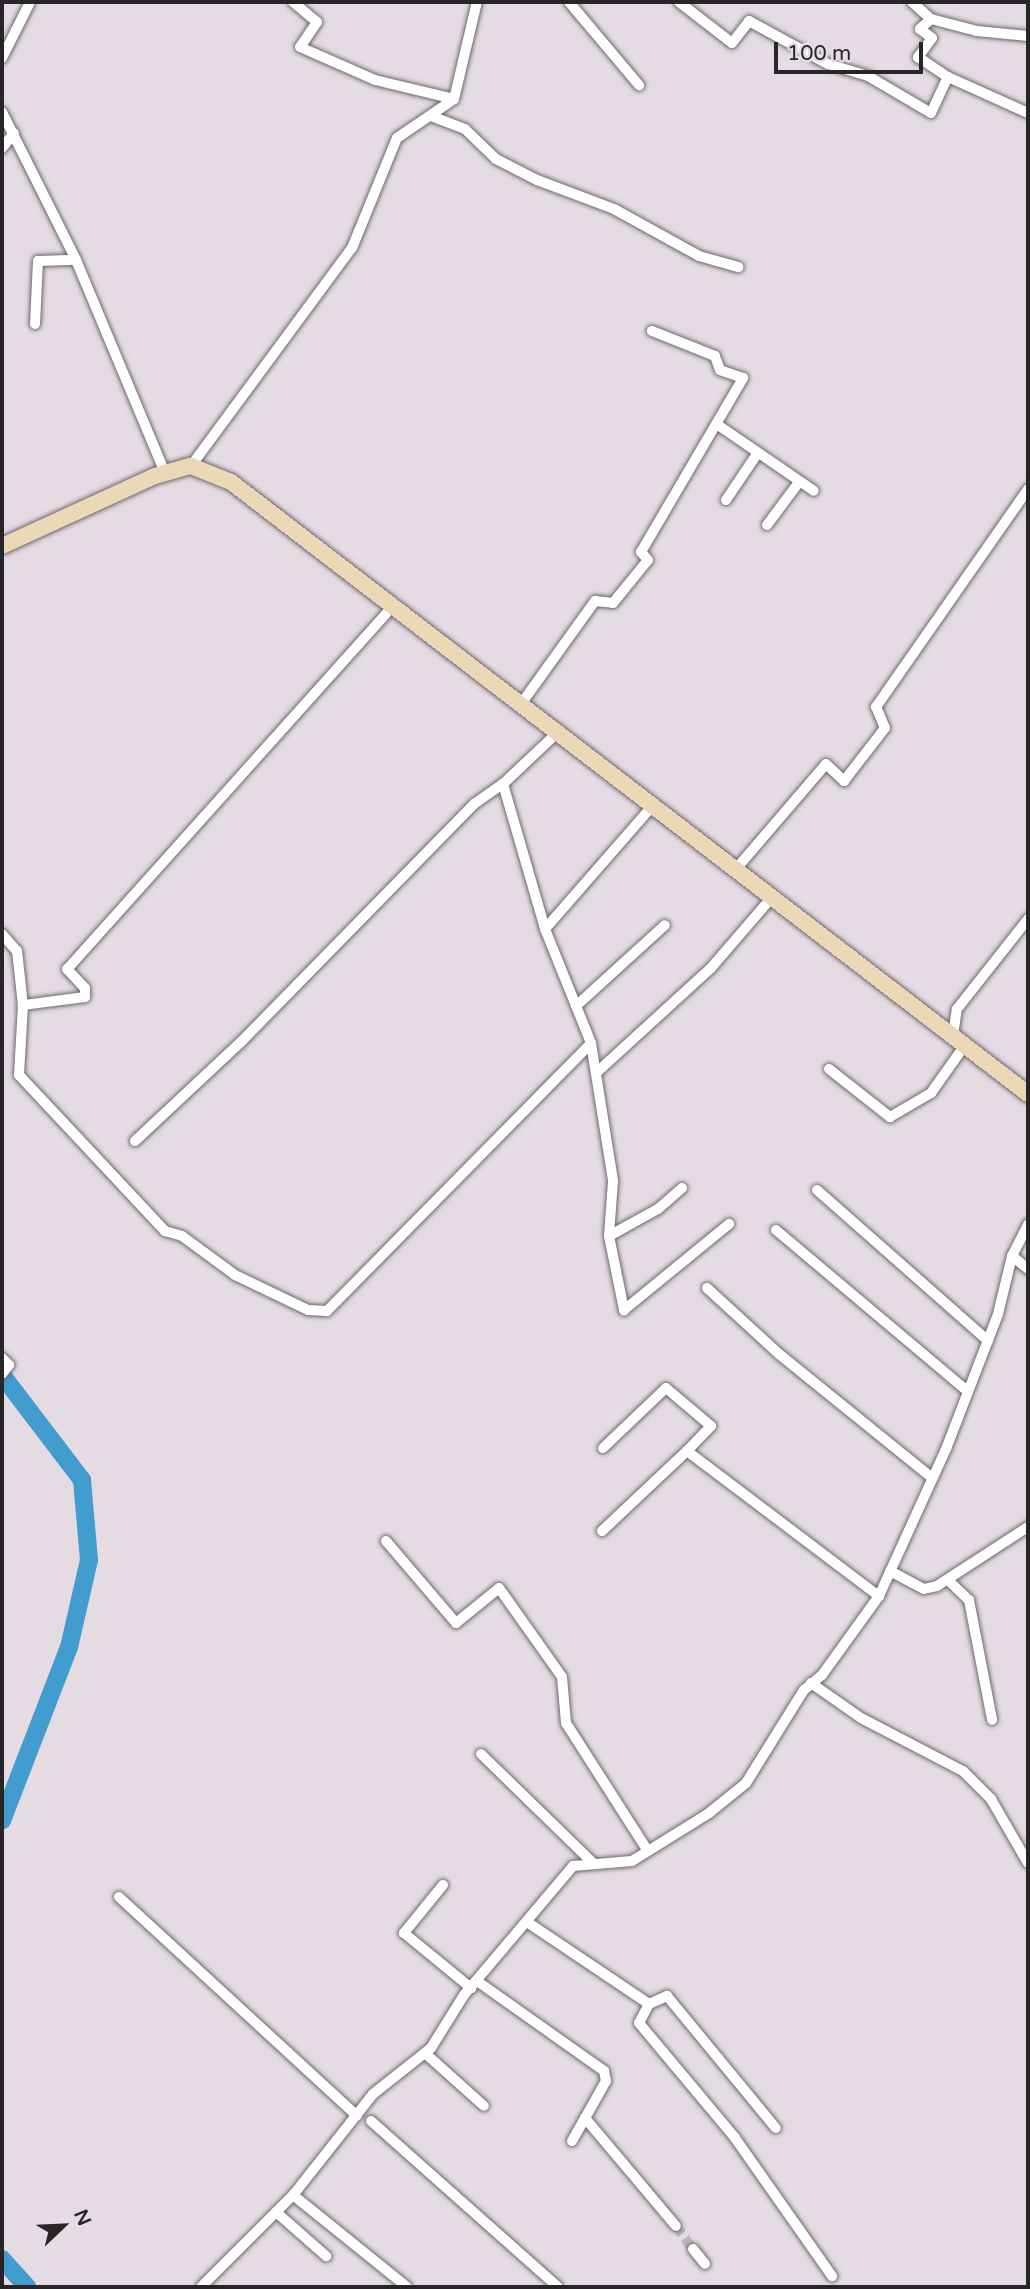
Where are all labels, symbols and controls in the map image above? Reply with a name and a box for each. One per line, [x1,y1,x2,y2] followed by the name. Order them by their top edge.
[778,28,927,72] scale bar
[787,41,851,66] text: 100 m
[28,2191,98,2261] north arrow
[69,2206,95,2229] text: N

